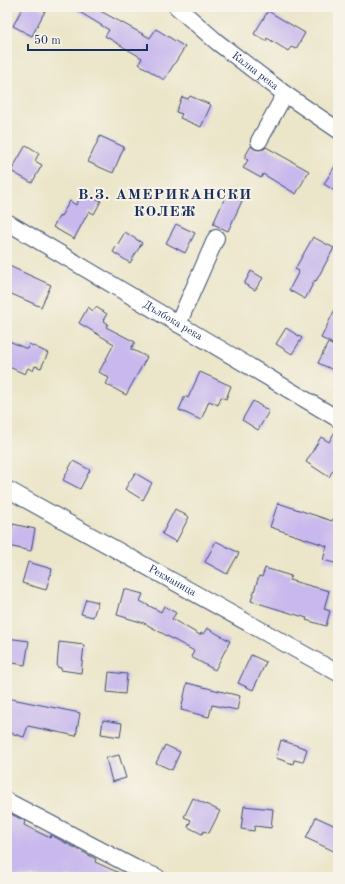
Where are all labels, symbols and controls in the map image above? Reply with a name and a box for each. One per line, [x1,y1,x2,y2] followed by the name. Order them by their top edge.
[28,26,147,52] scale bar
[34,34,61,47] text: 50 m
[230,50,281,93] street label: Кална река
[78,188,252,220] district label: В.З. АМЕРИКАНСКИ КОЛЕЖ
[141,299,205,343] street label: Дълбока река
[147,563,198,599] street label: Рекманица

